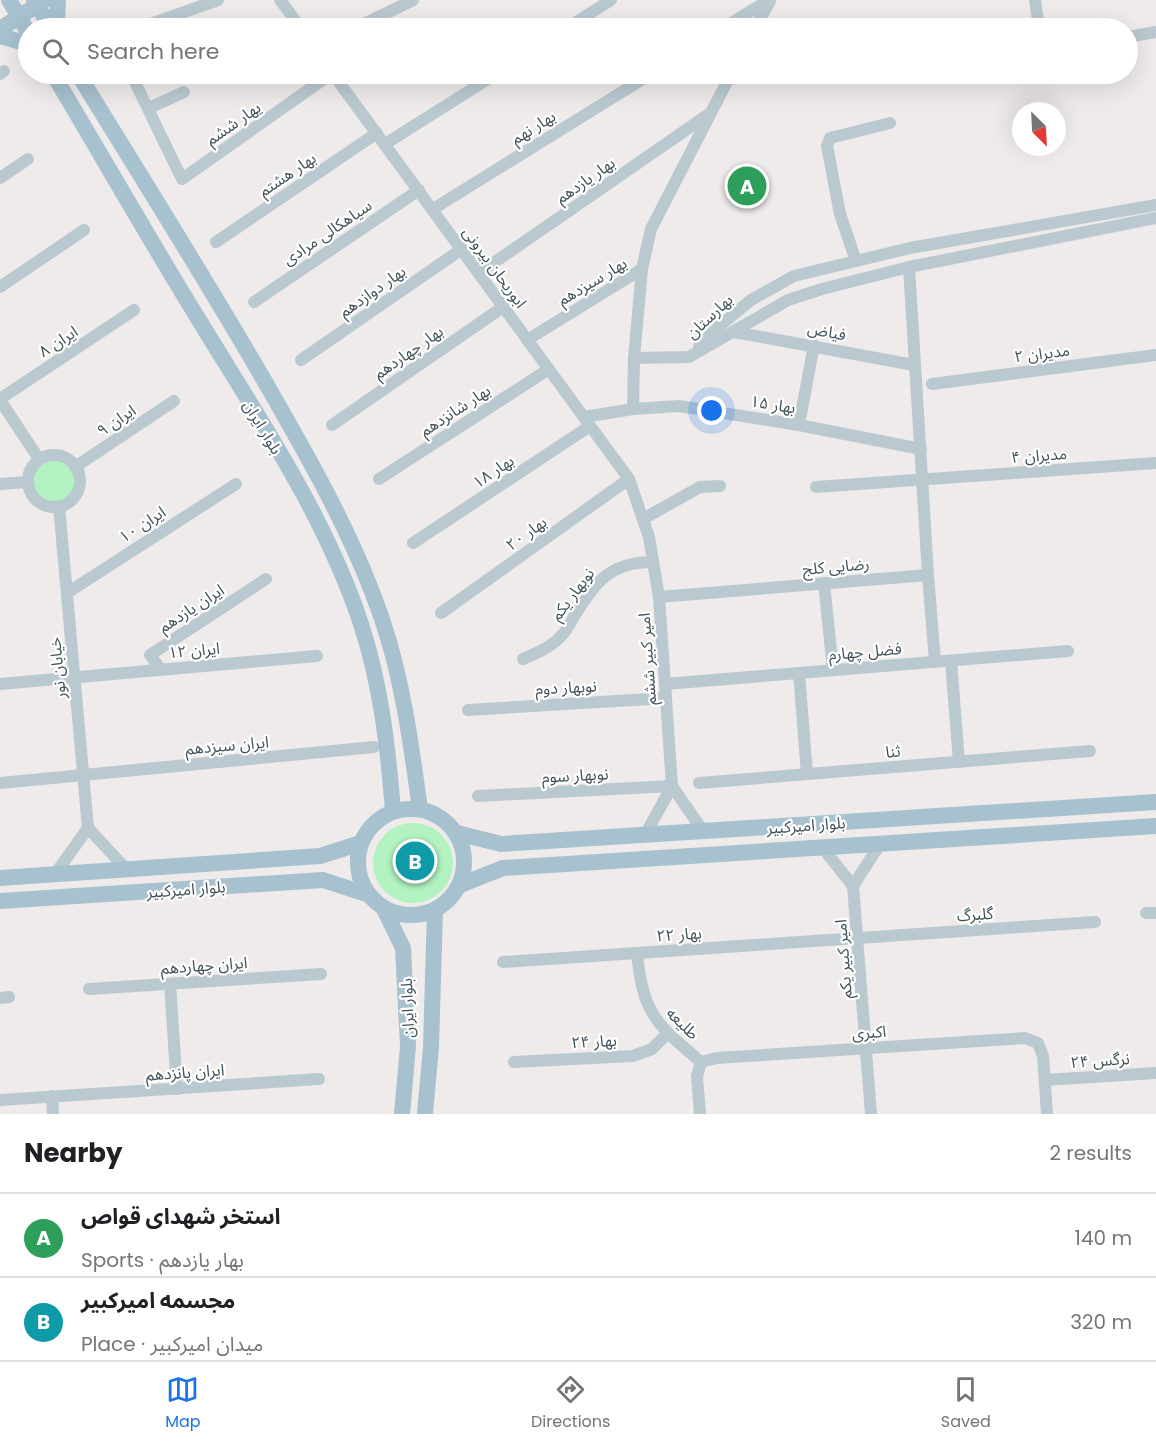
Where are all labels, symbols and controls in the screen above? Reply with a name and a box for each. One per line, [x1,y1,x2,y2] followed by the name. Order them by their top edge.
[18,18,1138,84] search box
[39,35,72,68] icon: search
[87,36,220,67] text: Search here
[201,96,266,152] street label: یهار ششم
[1012,102,1066,156] north arrow
[507,105,561,151] street label: بهار نهم
[254,147,321,203] street label: بهار هشتم
[551,152,620,210] street label: بهار یازدهم
[728,164,766,208] pin: A
[278,194,377,271] street label: سیاهکالی مرادی
[457,222,532,313] street label: ابوریحان بیرونی
[553,252,632,312] street label: بهار سیزدهم
[334,260,411,324] street label: بهار دوازدهم
[681,289,738,344] street label: بهارستان
[806,317,848,346] street label: فیاض
[34,320,82,363] street label: ایران ۸
[369,320,448,386] street label: بهار چهاردهم
[1013,339,1071,368] street label: مدیران ۲
[415,379,496,443] street label: بهار شانزدهم
[749,390,797,419] street label: بهار ۱۵
[237,396,288,459] street label: بلوار ایران
[697,396,726,425] your location
[92,399,140,442] street label: ایران ۹
[1010,442,1068,469] street label: مدیران ۴
[468,449,519,494] street label: بهار ۱۸
[114,501,170,548] street label: ایران ۱۰
[501,511,551,556] street label: بهار ۲۰
[802,552,871,582] street label: رضایی کلج
[545,563,601,626] street label: نوبهار یکم
[154,579,229,639] street label: ایران یازدهم
[633,612,663,706] street label: امیر کبیر ششم
[43,636,72,701] street label: خیابان نور
[167,637,221,664] street label: ایران ۱۲
[827,637,903,667] street label: فضل چهارم
[535,674,597,702] street label: نوبهار دوم
[184,730,270,762] street label: ایران سیزدهم
[885,739,902,764] street label: ثنا
[541,762,609,790] street label: نوبهار سوم
[765,811,846,840] street label: بلوار امیرکبیر
[396,838,434,884] pin: B
[145,875,226,904] street label: بلوار امیرکبیر
[956,902,995,927] street label: گلبرگ
[829,919,859,999] street label: امیر کبیر یکم
[656,921,703,948] street label: بهار ۲۲
[160,951,248,981] street label: ایران چهاردهم
[395,978,420,1038] street label: بلوار ایران
[661,1002,704,1045] street label: طلیعه
[851,1020,887,1045] street label: اکبری
[571,1029,617,1054] street label: بهار ۲۴
[1070,1047,1131,1074] street label: نرگس ۲۴
[145,1058,225,1088] street label: ایران پانزدهم
[24,1135,122,1171] text: Nearby
[1049,1139,1132,1167] text: 2 results
[81,1201,281,1232] text: استخر شهدای قواص
[36,1224,51,1252] text: A
[1075,1224,1132,1252] text: 140 m
[81,1246,244,1274] text: Sports · بهار یازدهم
[81,1285,235,1316] text: مجسمه امیرکبیر
[37,1308,50,1336] text: B
[1070,1308,1132,1336] text: 320 m
[81,1330,263,1358] text: Place · میدان امیرکبیر
[165,1373,201,1434] tab: Map
[531,1373,610,1434] tab: Directions
[941,1373,991,1434] tab: Saved

